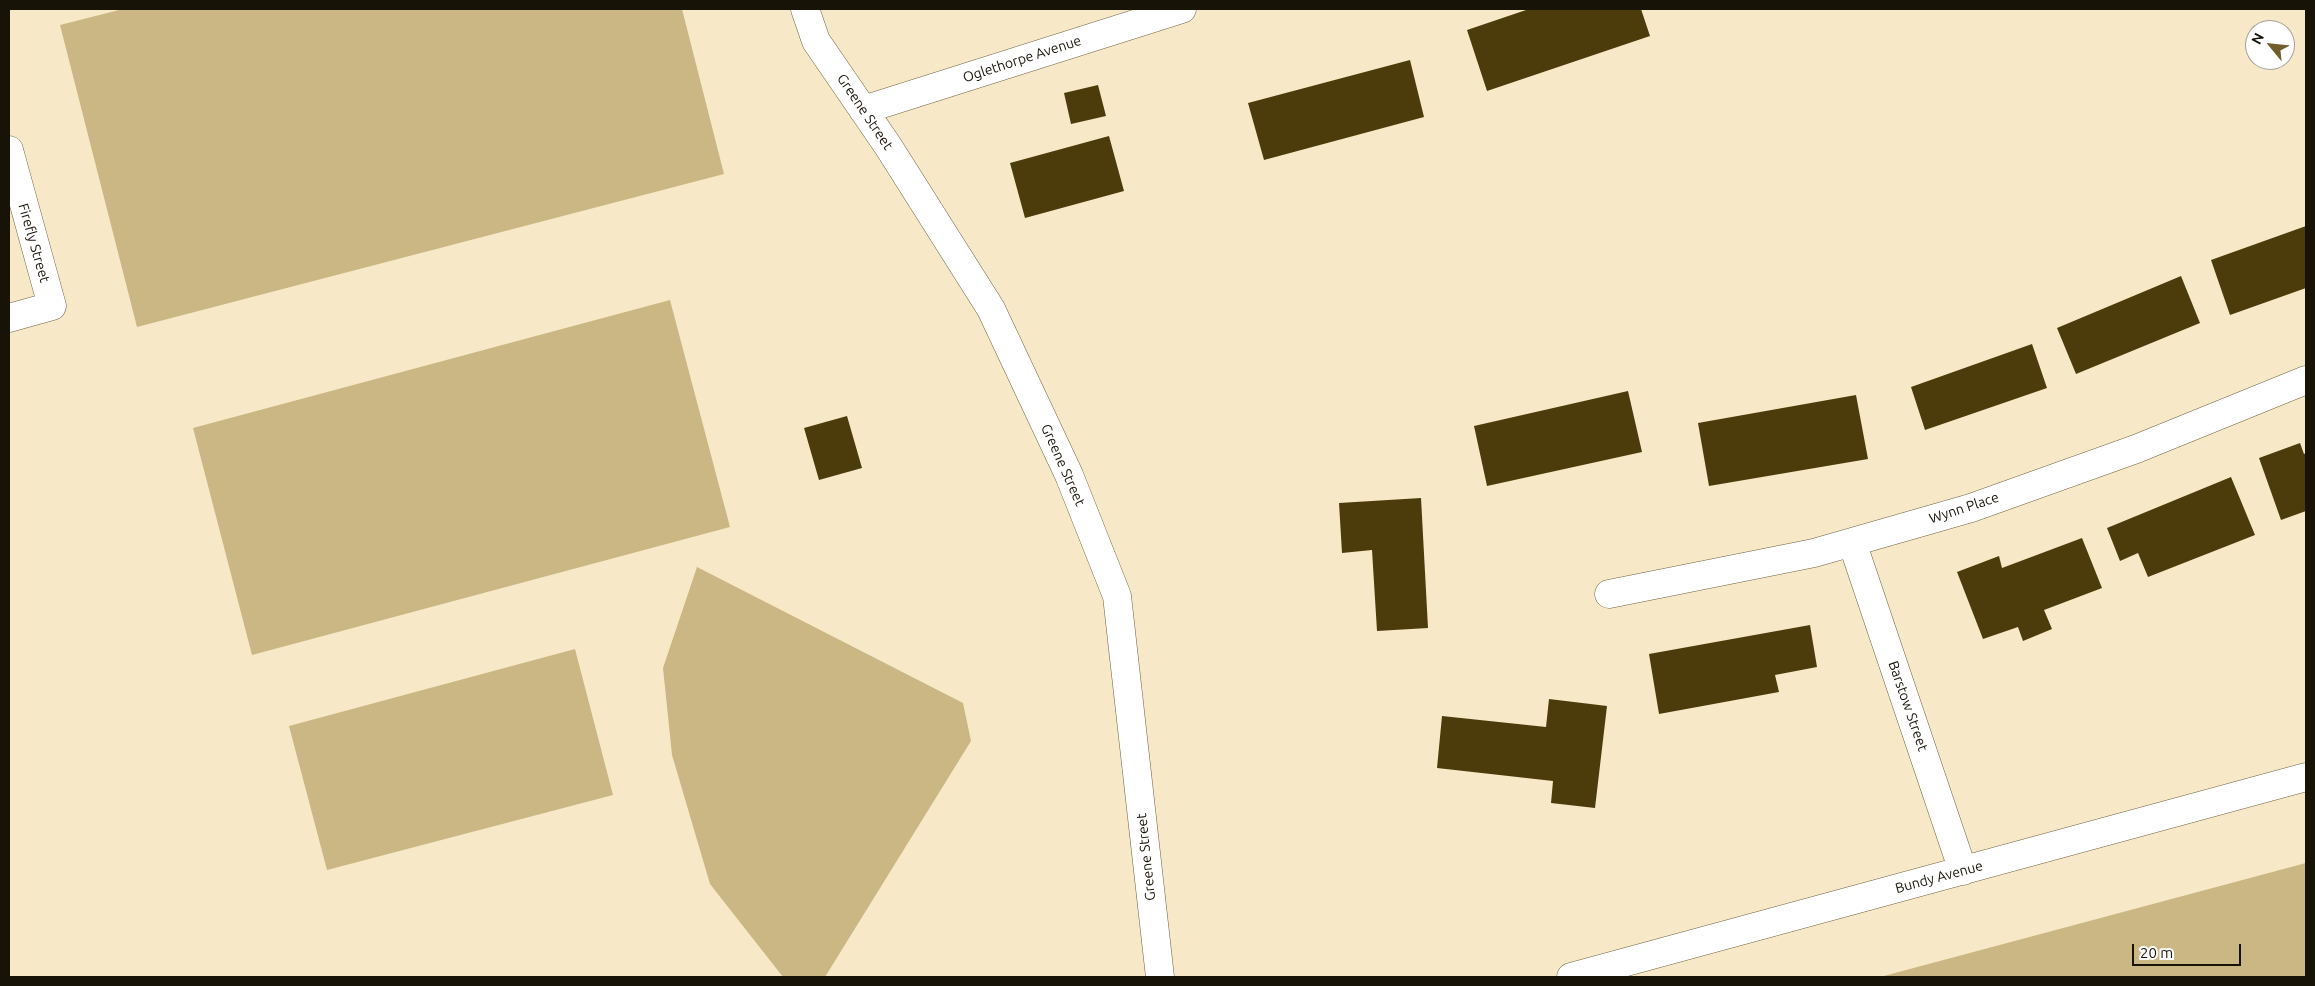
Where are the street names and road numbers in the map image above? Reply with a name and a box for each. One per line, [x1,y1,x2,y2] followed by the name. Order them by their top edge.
[961,32,1083,86] street label: Oglethorpe Avenue
[833,71,897,153] street label: Greene Street
[15,201,53,285] street label: Firefly Street
[1037,421,1089,509] street label: Greene Street
[1927,489,2001,527] street label: Wynn Place
[1885,659,1931,753] street label: Barstow Street
[1133,812,1159,902] street label: Greene Street
[1893,857,1985,897] street label: Bundy Avenue

